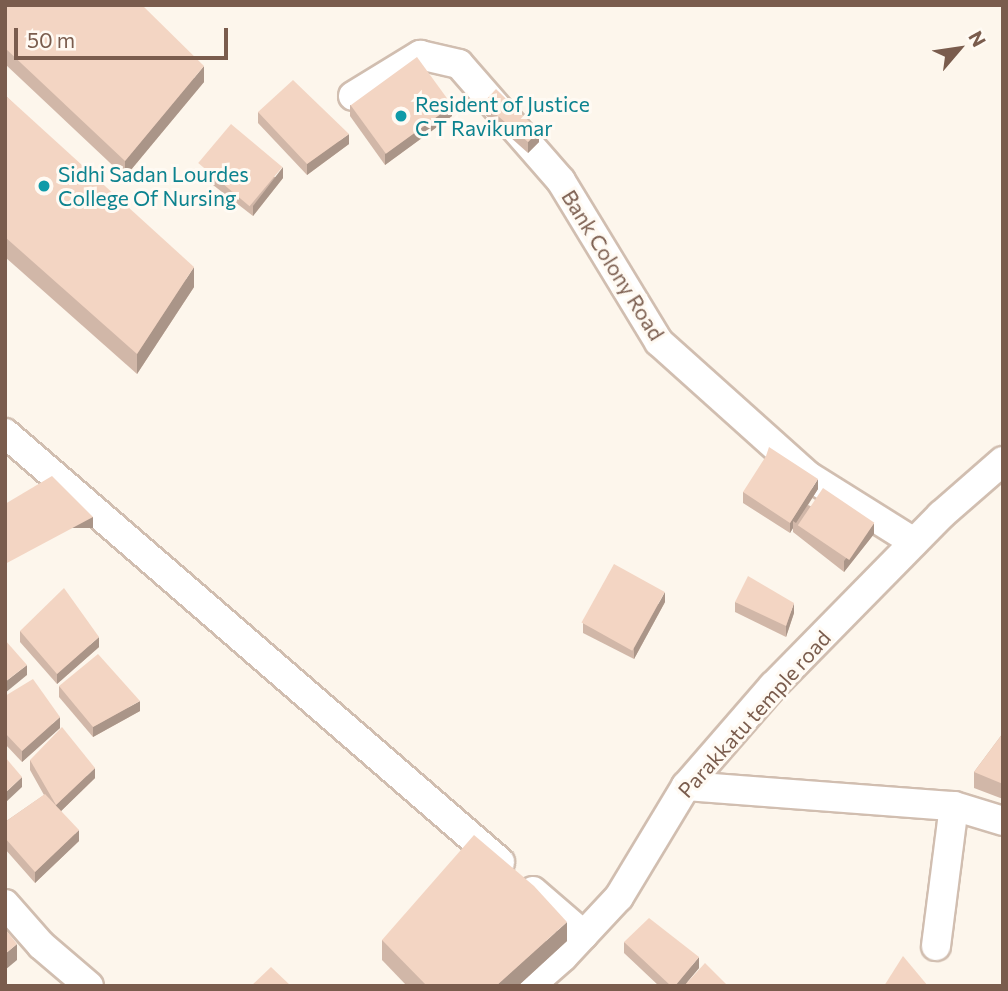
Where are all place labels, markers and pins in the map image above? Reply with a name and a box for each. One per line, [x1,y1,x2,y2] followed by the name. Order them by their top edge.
[415,91,590,141] place label: Resident of Justice C T Ravikumar
[393,108,409,124] marker: Resident of Justice C T Ravikumar
[58,161,249,211] place label: Sidhi Sadan Lourdes College Of Nursing
[36,178,52,194] marker: Sidhi Sadan Lourdes College Of Nursing

